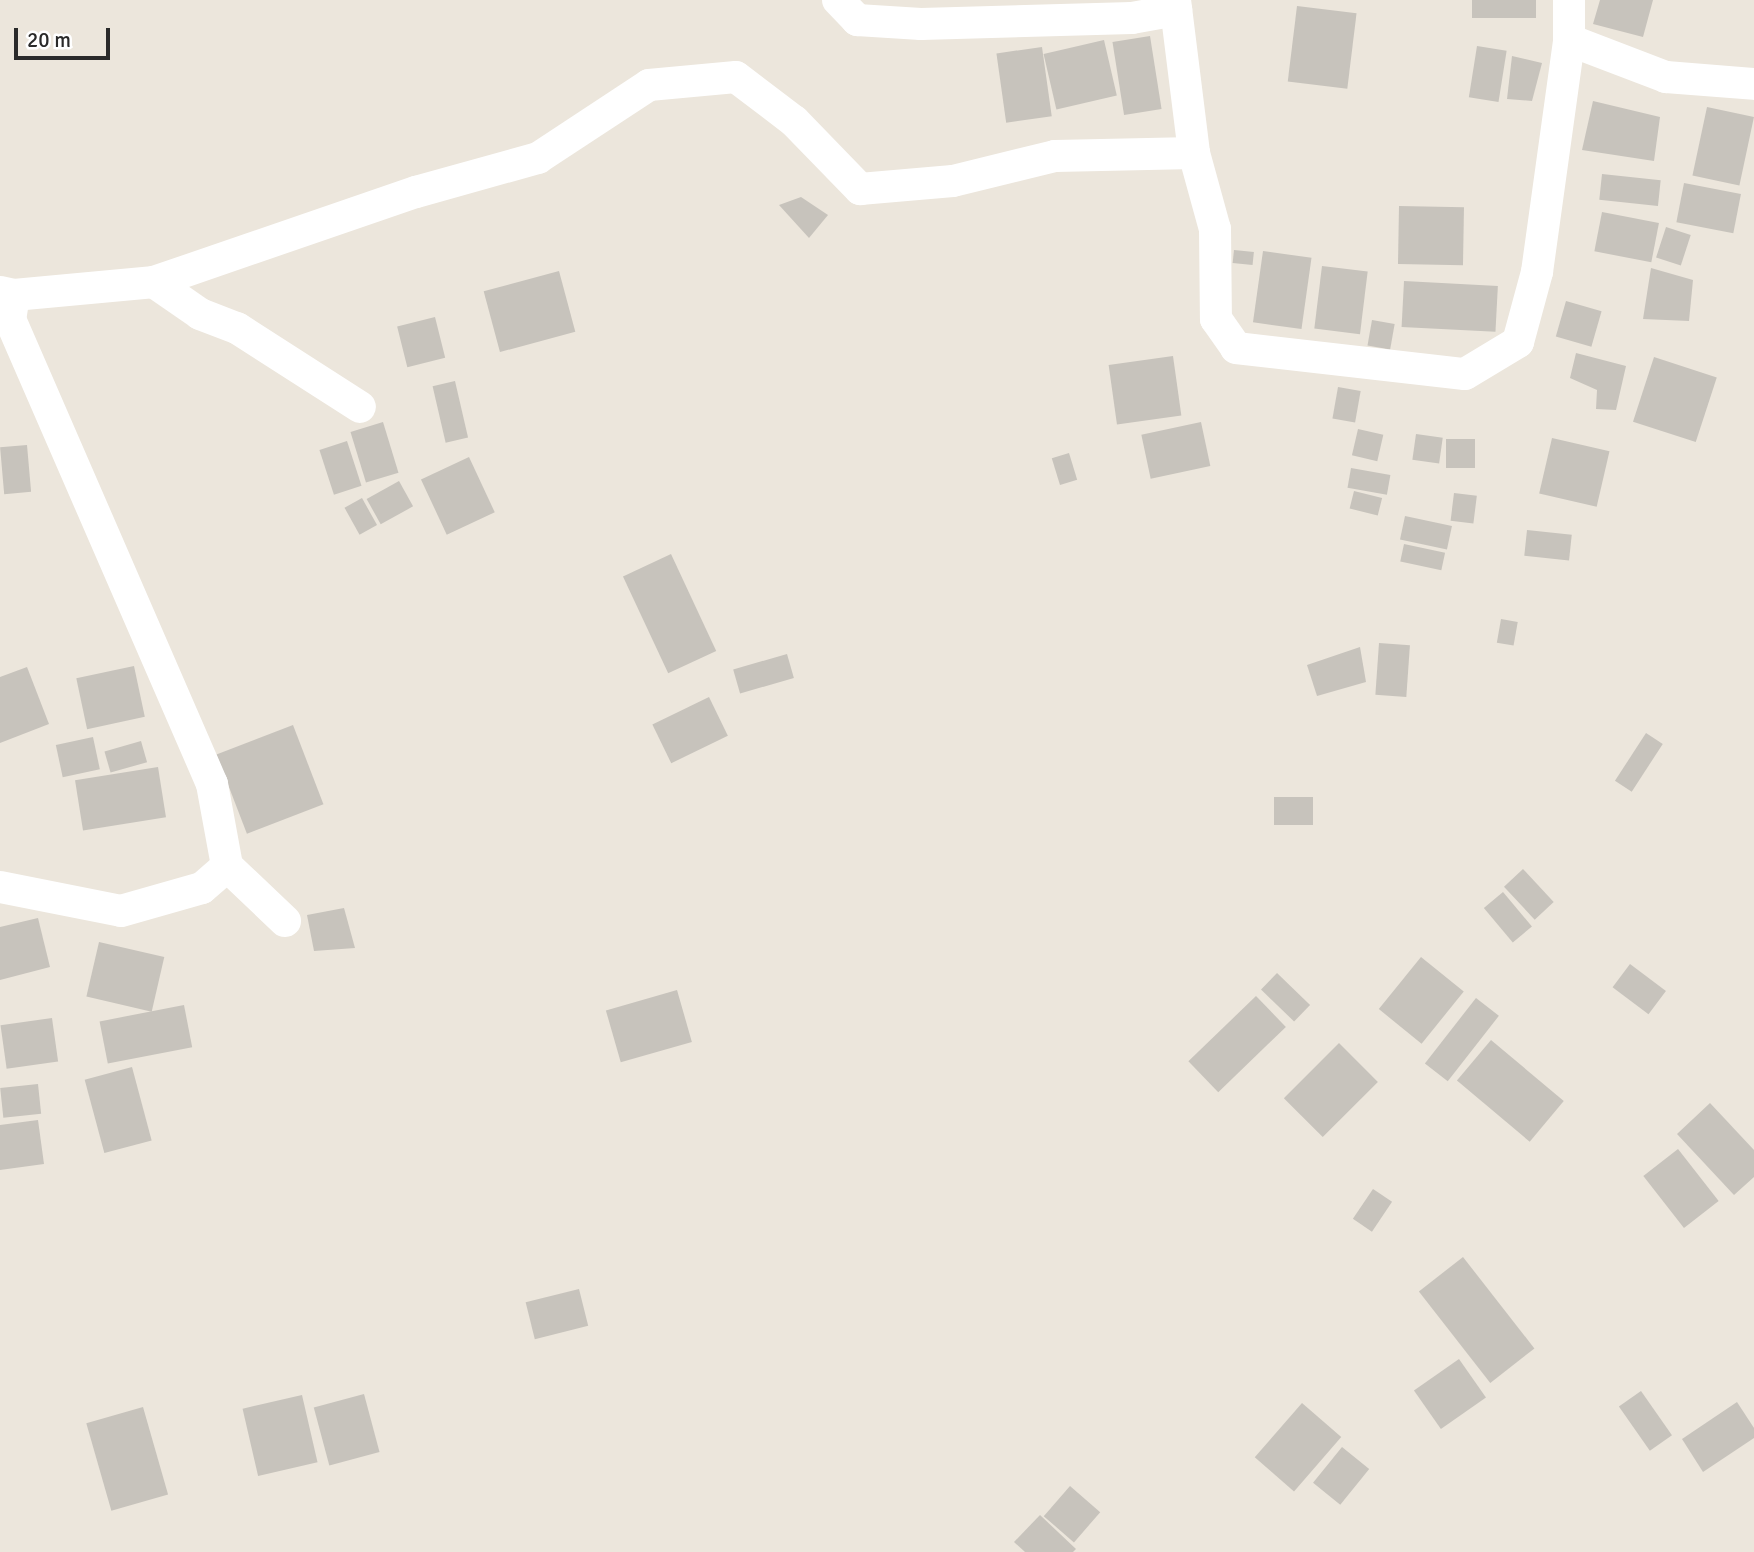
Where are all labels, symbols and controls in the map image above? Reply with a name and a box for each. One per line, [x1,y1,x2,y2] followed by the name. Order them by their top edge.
[18,14,114,58] scale bar
[27,27,71,53] text: 20 m

